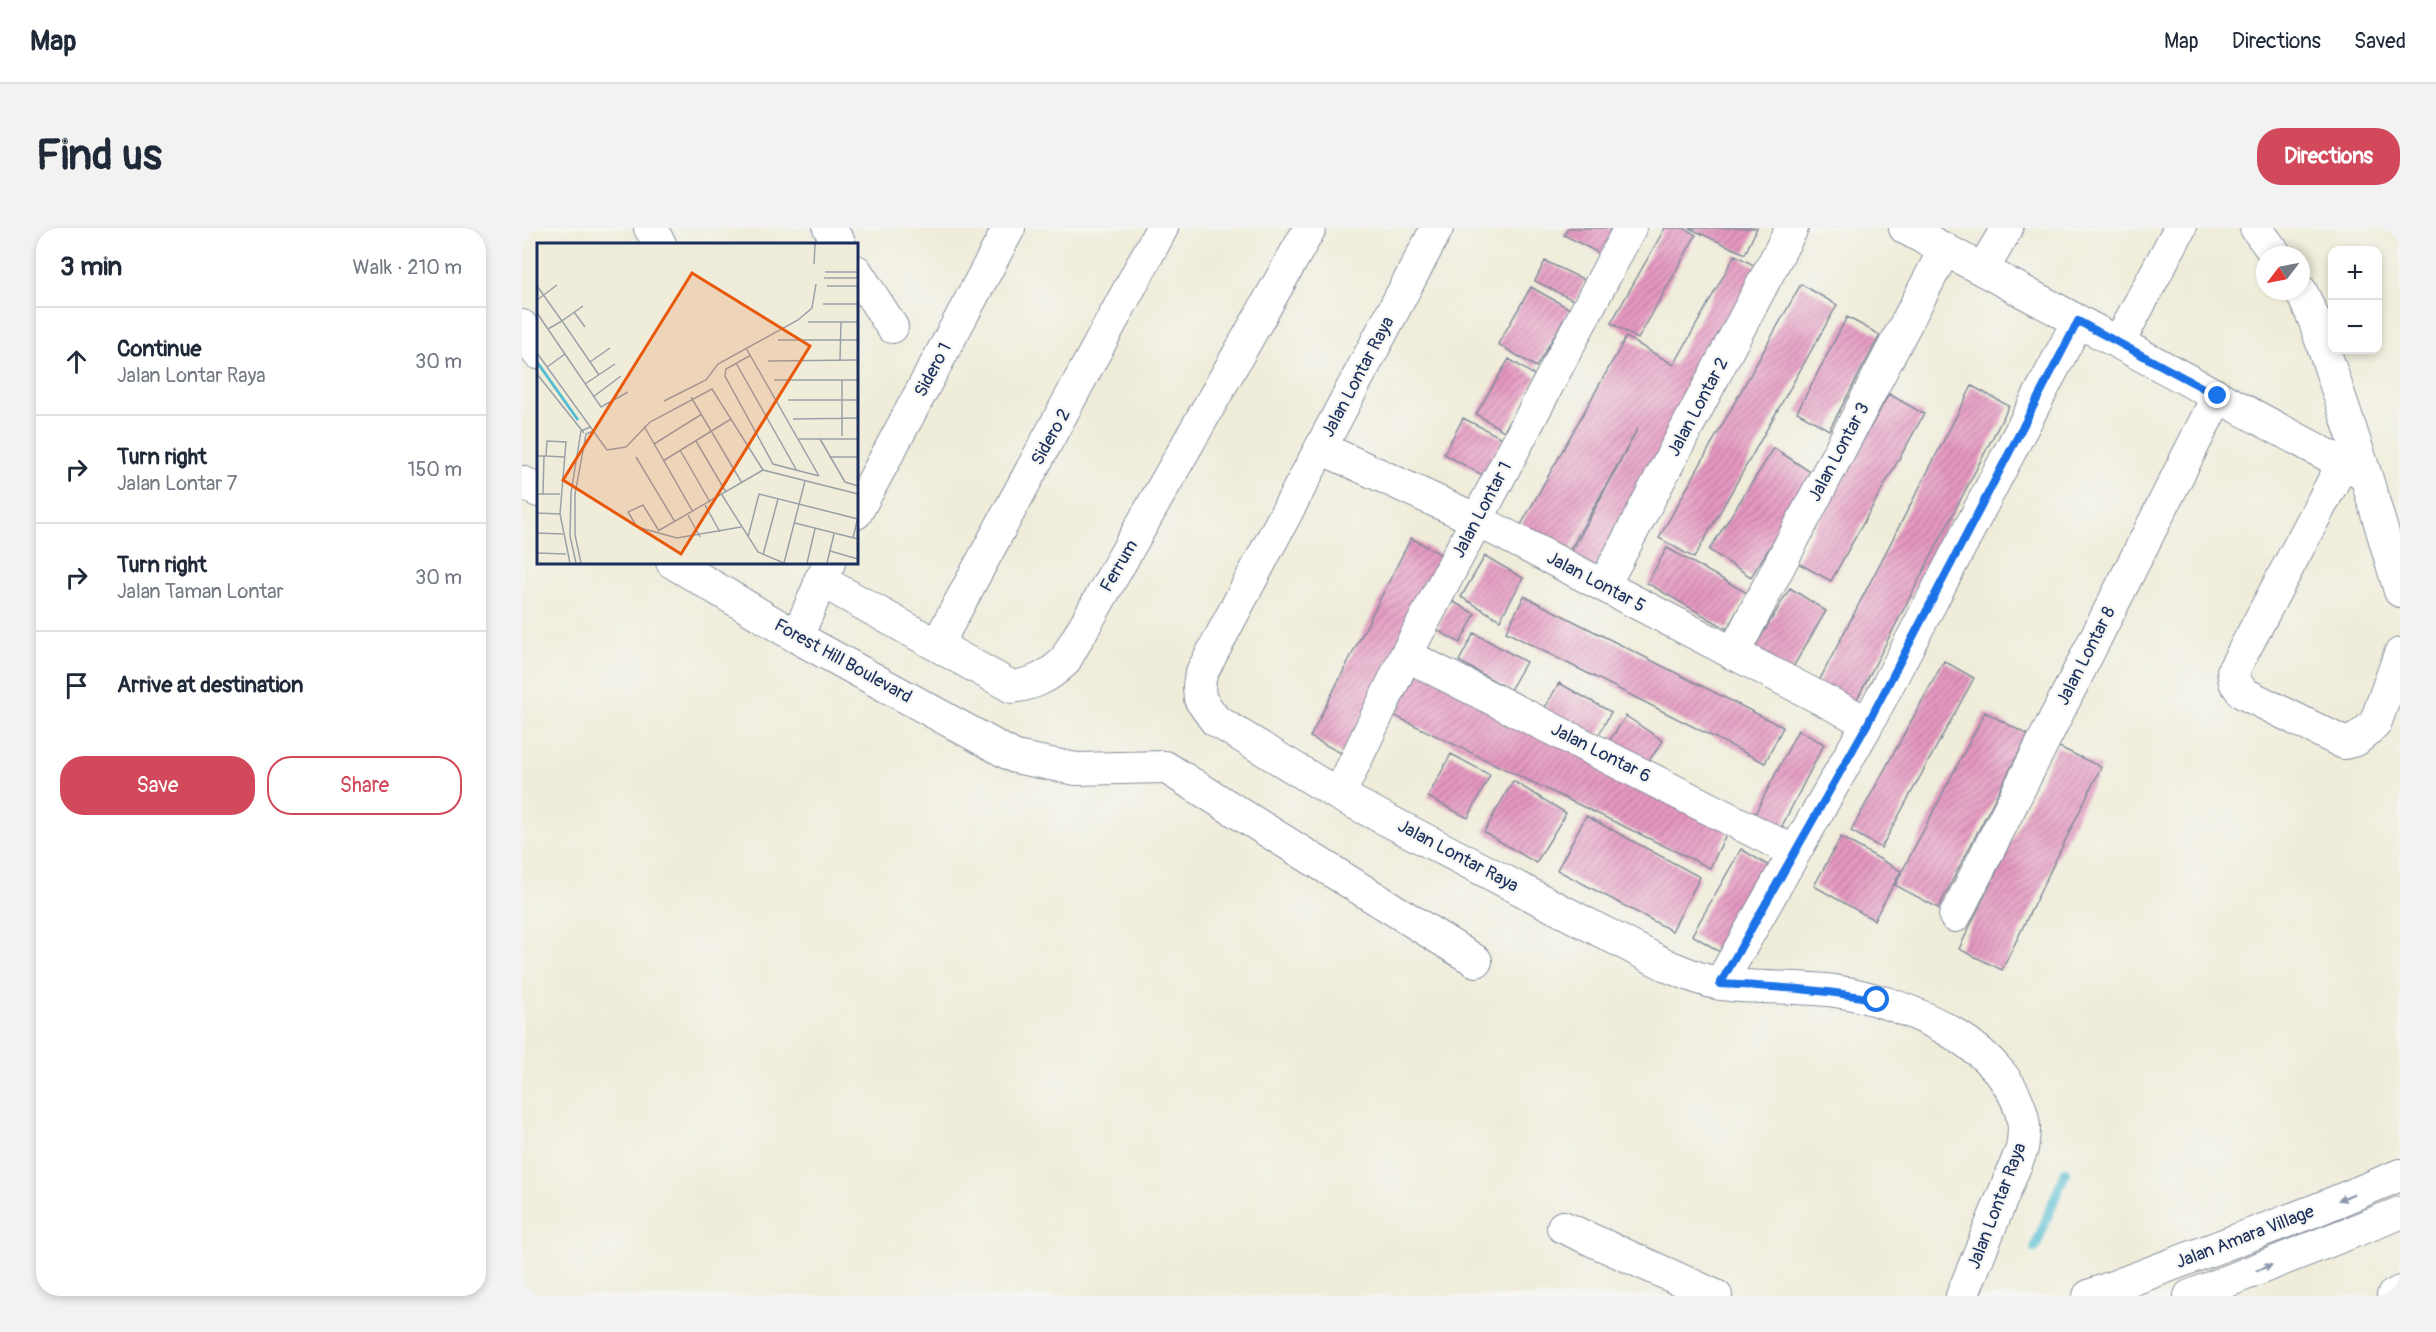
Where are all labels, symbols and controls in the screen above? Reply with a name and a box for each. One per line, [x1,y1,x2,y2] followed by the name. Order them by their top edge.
[30,24,76,59] text: Map
[2164,28,2199,55] text: Map
[2232,28,2321,55] text: Directions
[2354,28,2406,55] text: Saved
[2257,128,2400,185] button: Directions
[36,130,162,182] text: Find us
[537,243,858,564] inset map
[2256,246,2310,300] north arrow
[2328,246,2382,354] map controls
[2328,246,2382,300] button: +
[60,251,122,283] text: 3 min
[353,255,462,280] text: Walk · 210 m
[2328,300,2382,354] button: −
[1316,313,1400,441] street label: Jalan Lontar Raya
[117,335,201,363] text: Continue
[909,339,957,401] street label: Sidero 1
[60,345,93,378] icon: ahead
[415,349,462,374] text: 30 m
[1662,354,1734,460] street label: Jalan Lontar 2
[117,363,266,388] text: Jalan Lontar Raya
[2204,382,2230,408] route end
[1803,399,1875,505] street label: Jalan Lontar 3
[1026,405,1076,469] street label: Sidero 2
[117,443,207,471] text: Turn right
[60,453,93,486] icon: right
[408,457,462,482] text: 150 m
[1447,458,1517,562] street label: Jalan Lontar 1
[117,471,237,496] text: Jalan Lontar 7
[1095,536,1143,596] street label: Ferrum
[1543,546,1649,618] street label: Jalan Lontar 5
[117,551,207,579] text: Turn right
[60,561,93,594] icon: right
[415,565,462,590] text: 30 m
[117,579,284,604] text: Jalan Taman Lontar
[2051,603,2121,709] street label: Jalan Lontar 8
[770,614,916,708] street label: Forest Hill Boulevard
[60,669,93,702] icon: arrive
[117,671,303,699] text: Arrive at destination
[1547,718,1655,788] street label: Jalan Lontar 6
[60,756,255,815] button: Save
[267,756,462,815] button: Share
[1394,814,1522,898] street label: Jalan Lontar Raya
[1863,986,1889,1012] route start
[1962,1139,2032,1273] street label: Jalan Lontar Raya
[2337,1193,2355,1202] one-way arrow
[2173,1200,2318,1274] street label: Jalan Amara Village
[2255,1262,2273,1272] one-way arrow

